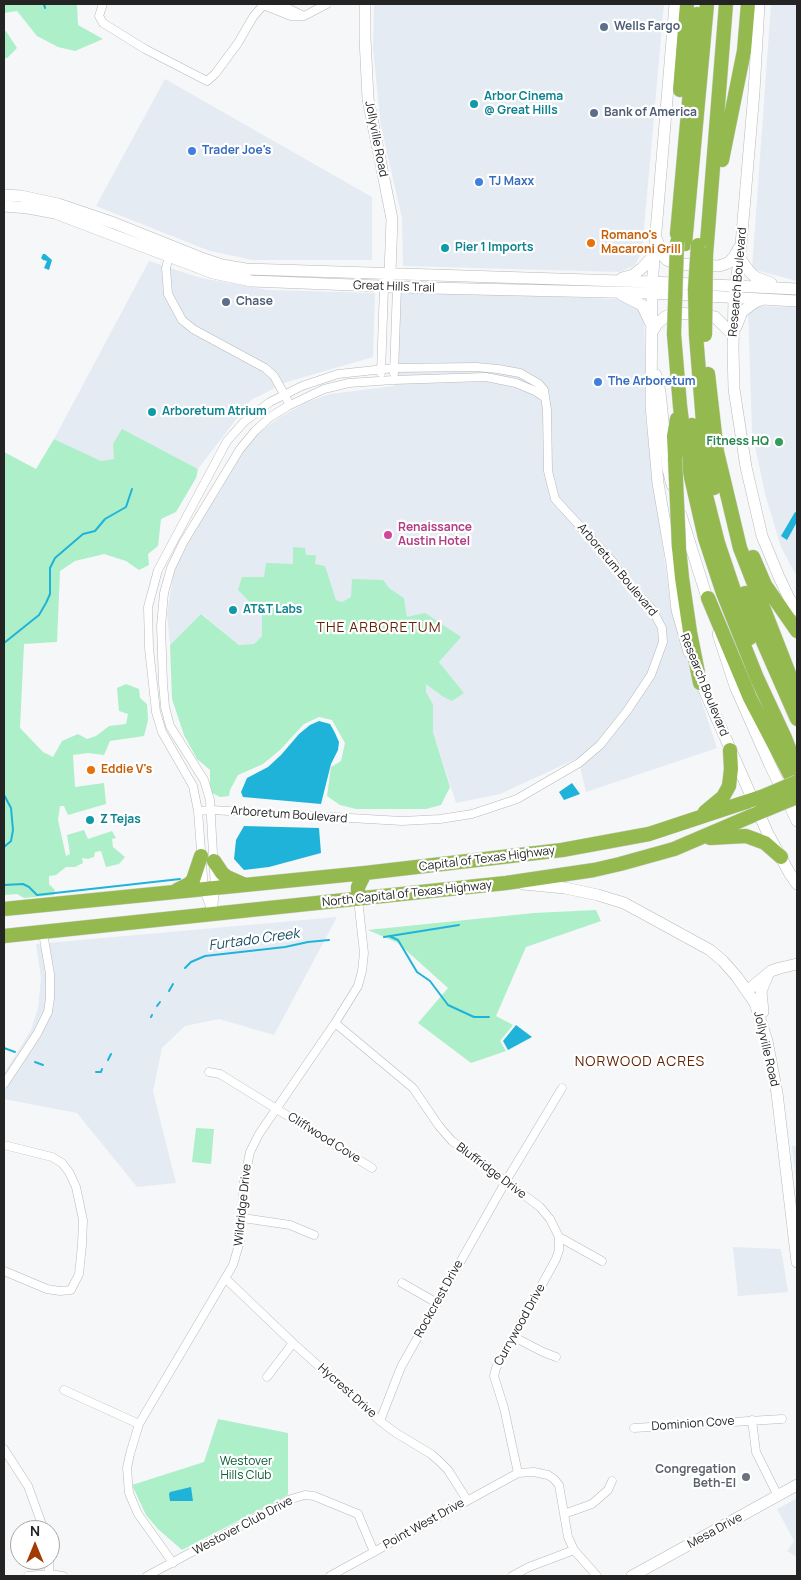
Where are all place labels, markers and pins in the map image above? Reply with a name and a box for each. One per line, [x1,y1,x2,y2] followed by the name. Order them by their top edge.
[614,20,680,34] place label: Wells Fargo
[598,21,610,33] marker: Wells Fargo
[484,90,563,118] place label: Arbor Cinema @ Great Hills
[468,98,480,110] marker: Arbor Cinema @ Great Hills
[604,106,697,120] place label: Bank of America
[588,107,600,119] marker: Bank of America
[202,144,271,158] place label: Trader Joe's
[186,145,198,157] marker: Trader Joe's
[489,175,534,189] place label: TJ Maxx
[473,176,485,188] marker: TJ Maxx
[601,229,681,257] place label: Romano's Macaroni Grill
[585,237,597,249] marker: Romano's Macaroni Grill
[455,241,534,255] place label: Pier 1 Imports
[439,242,451,254] marker: Pier 1 Imports
[236,295,273,309] place label: Chase
[220,296,232,308] marker: Chase
[608,375,695,389] place label: The Arboretum
[592,376,604,388] marker: The Arboretum
[162,405,267,419] place label: Arboretum Atrium
[146,406,158,418] marker: Arboretum Atrium
[706,435,769,449] place label: Fitness HQ
[773,436,785,448] marker: Fitness HQ
[398,521,472,549] place label: Renaissance Austin Hotel
[382,529,394,541] marker: Renaissance Austin Hotel
[243,603,302,617] place label: AT&T Labs
[227,604,239,616] marker: AT&T Labs
[101,763,152,777] place label: Eddie V's
[85,764,97,776] marker: Eddie V's
[100,813,141,827] place label: Z Tejas
[84,814,96,826] marker: Z Tejas
[655,1463,736,1491] place label: Congregation Beth-El
[740,1471,752,1483] marker: Congregation Beth-El

